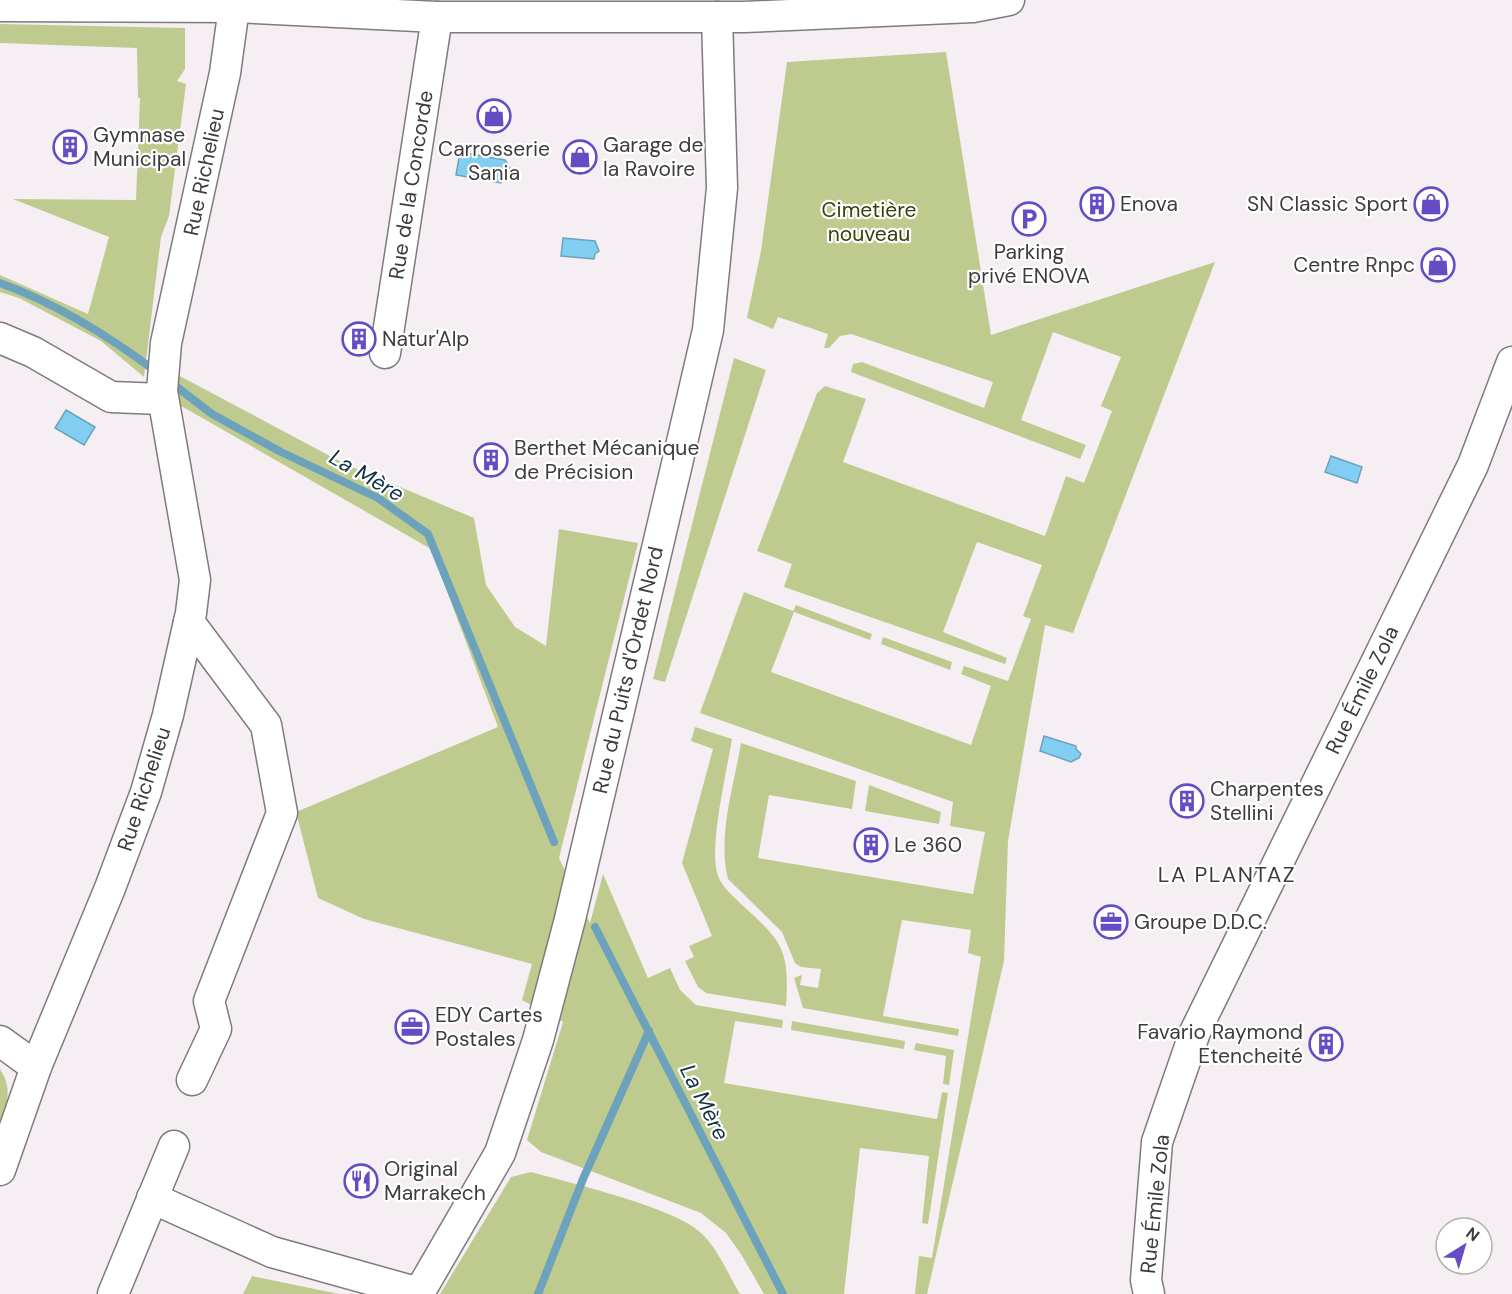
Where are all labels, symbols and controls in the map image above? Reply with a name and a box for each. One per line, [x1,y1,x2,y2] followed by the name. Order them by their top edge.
[382,88,440,281] street label: Rue de la Concorde
[476,98,512,134] shop icon: Carrosserie Sania
[177,106,231,238] street label: Rue Richelieu
[93,121,186,173] place label: Gymnase Municipal
[52,129,88,165] building icon: Gymnase Municipal
[603,131,704,183] place label: Garage de la Ravoire
[438,135,550,187] place label: Carrosserie Sania
[562,139,598,175] shop icon: Garage de la Ravoire
[1079,186,1115,222] building icon: Enova
[1413,186,1449,222] shop icon: SN Classic Sport
[1120,190,1178,218] place label: Enova
[1247,190,1408,218] place label: SN Classic Sport
[822,196,917,248] park label: Cimetière nouveau
[1011,201,1047,237] parking icon: Parking privé ENOVA
[968,238,1090,290] place label: Parking privé ENOVA
[1420,247,1456,283] shop icon: Centre Rnpc
[1293,251,1415,279] place label: Centre Rnpc
[341,321,377,357] building icon: Natur'Alp
[382,325,470,353] place label: Natur'Alp
[514,434,699,486] place label: Berthet Mécanique de Précision
[473,442,509,478] building icon: Berthet Mécanique de Précision
[324,443,409,508] water label: La Mère
[586,544,670,796] street label: Rue du Puits d'Ordet Nord
[1319,621,1405,759] street label: Rue Émile Zola
[111,723,177,855] street label: Rue Richelieu
[1210,775,1324,827] place label: Charpentes Stellini
[1169,783,1205,819] building icon: Charpentes Stellini
[853,827,889,863] building icon: Le 360
[894,831,962,859] place label: Le 360
[1158,860,1296,889] district label: LA PLANTAZ
[1093,904,1129,940] office icon: Groupe D.D.C.
[1134,908,1267,936] place label: Groupe D.D.C.
[435,1001,543,1053] place label: EDY Cartes Postales
[394,1009,430,1045] office icon: EDY Cartes Postales
[1137,1018,1303,1070] place label: Favario Raymond Etencheité
[1308,1026,1344,1062] building icon: Favario Raymond Etencheité
[673,1059,736,1145] water label: La Mère
[1134,1133,1176,1275] street label: Rue Émile Zola
[384,1155,486,1207] place label: Original Marrakech
[343,1163,379,1199] restaurant icon: Original Marrakech
[1434,1216,1494,1276] north arrow
[1462,1223,1484,1246] text: N

